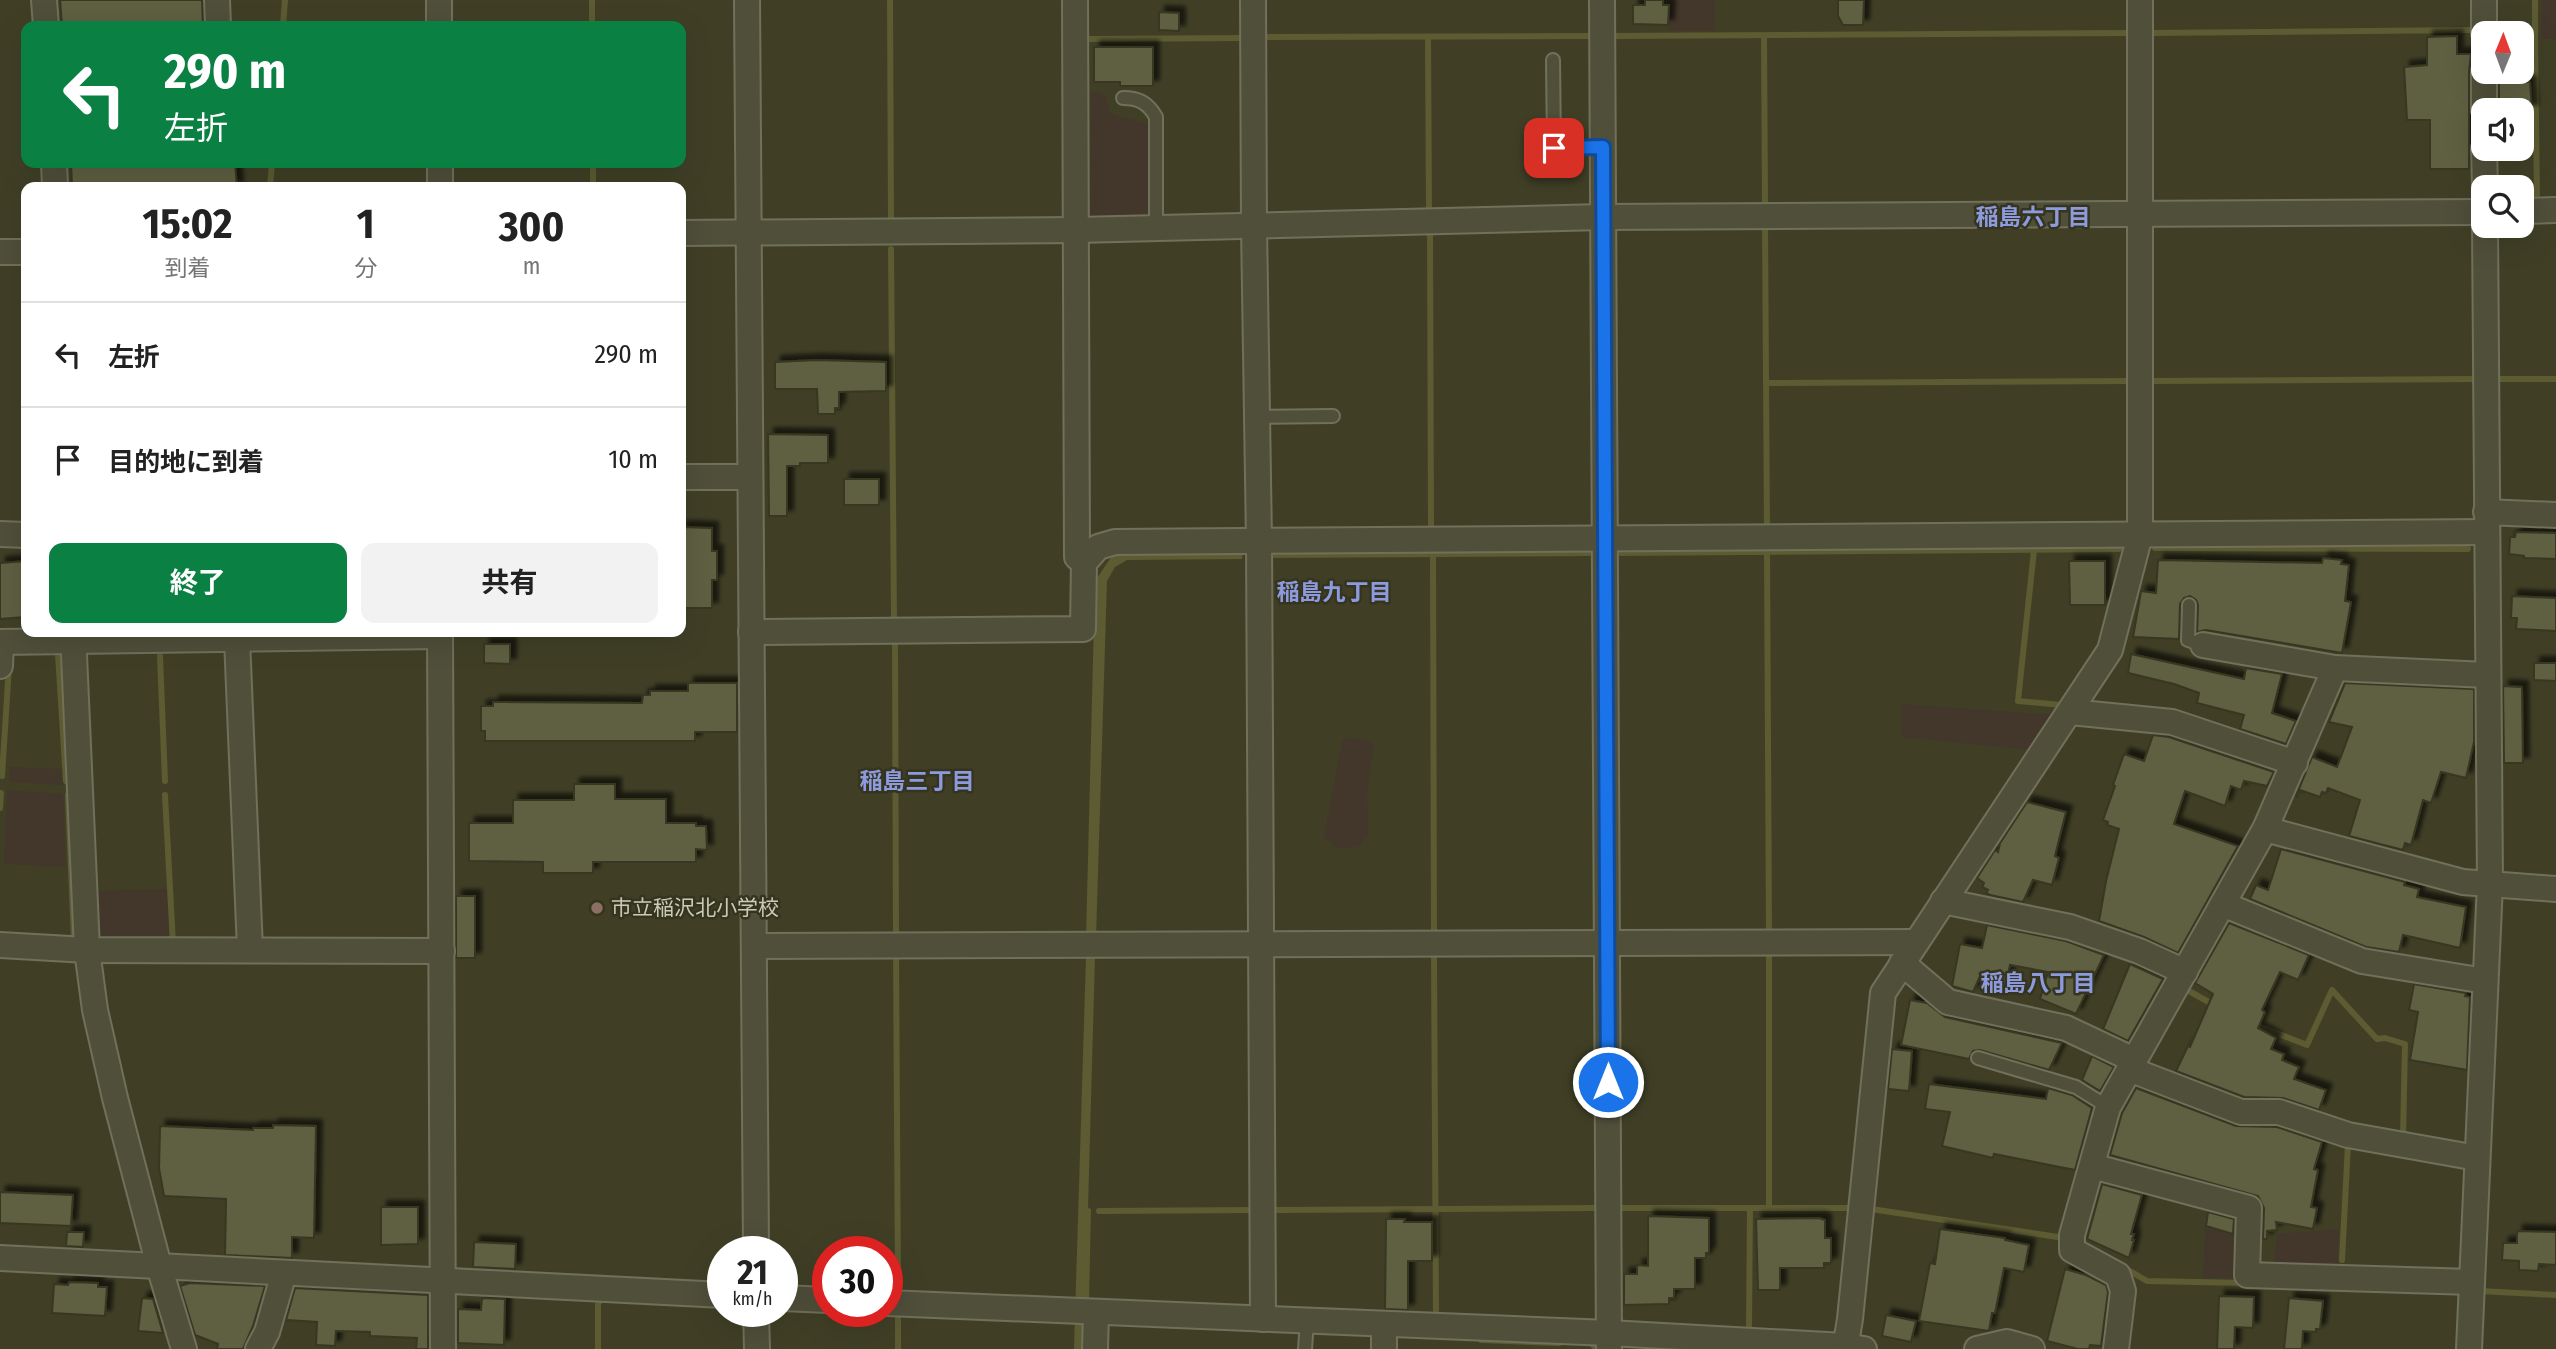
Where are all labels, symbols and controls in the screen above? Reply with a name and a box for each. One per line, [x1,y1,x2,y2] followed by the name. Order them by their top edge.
[2471,21,2534,84] north arrow
[2471,21,2534,238] map controls
[164,42,286,101] text: 290 m
[49,49,140,140] icon: left
[2471,98,2534,161] button: sound
[164,109,228,147] text: 左折
[1524,118,1584,178] pin
[1535,129,1573,167] icon: arrive
[2471,175,2534,238] button: search
[143,199,233,249] text: 15:02
[357,199,375,249] text: 1
[499,202,564,252] text: 300
[1976,203,2091,231] district label: 稲島六丁目
[523,252,540,280] text: m
[165,254,211,282] text: 到着
[354,254,377,282] text: 分
[49,336,87,374] icon: left
[594,339,658,370] text: 290 m
[108,342,160,373] text: 左折
[49,441,87,479] icon: arrive
[608,444,658,475] text: 10 m
[108,447,264,478] text: 目的地に到着
[49,543,347,623] button: 終了
[361,543,658,623] button: 共有
[1277,578,1392,606] district label: 稲島九丁目
[860,767,975,795] district label: 稲島三丁目
[611,895,779,921] place label: 市立稲沢北小学校
[589,900,605,916] marker: 市立稲沢北小学校
[1981,969,2096,997] district label: 稲島八丁目
[1571,1045,1645,1119] position arrow
[812,1236,903,1327] speed limit sign: 30
[737,1251,768,1293] text: 21
[732,1288,773,1310] text: km/h

